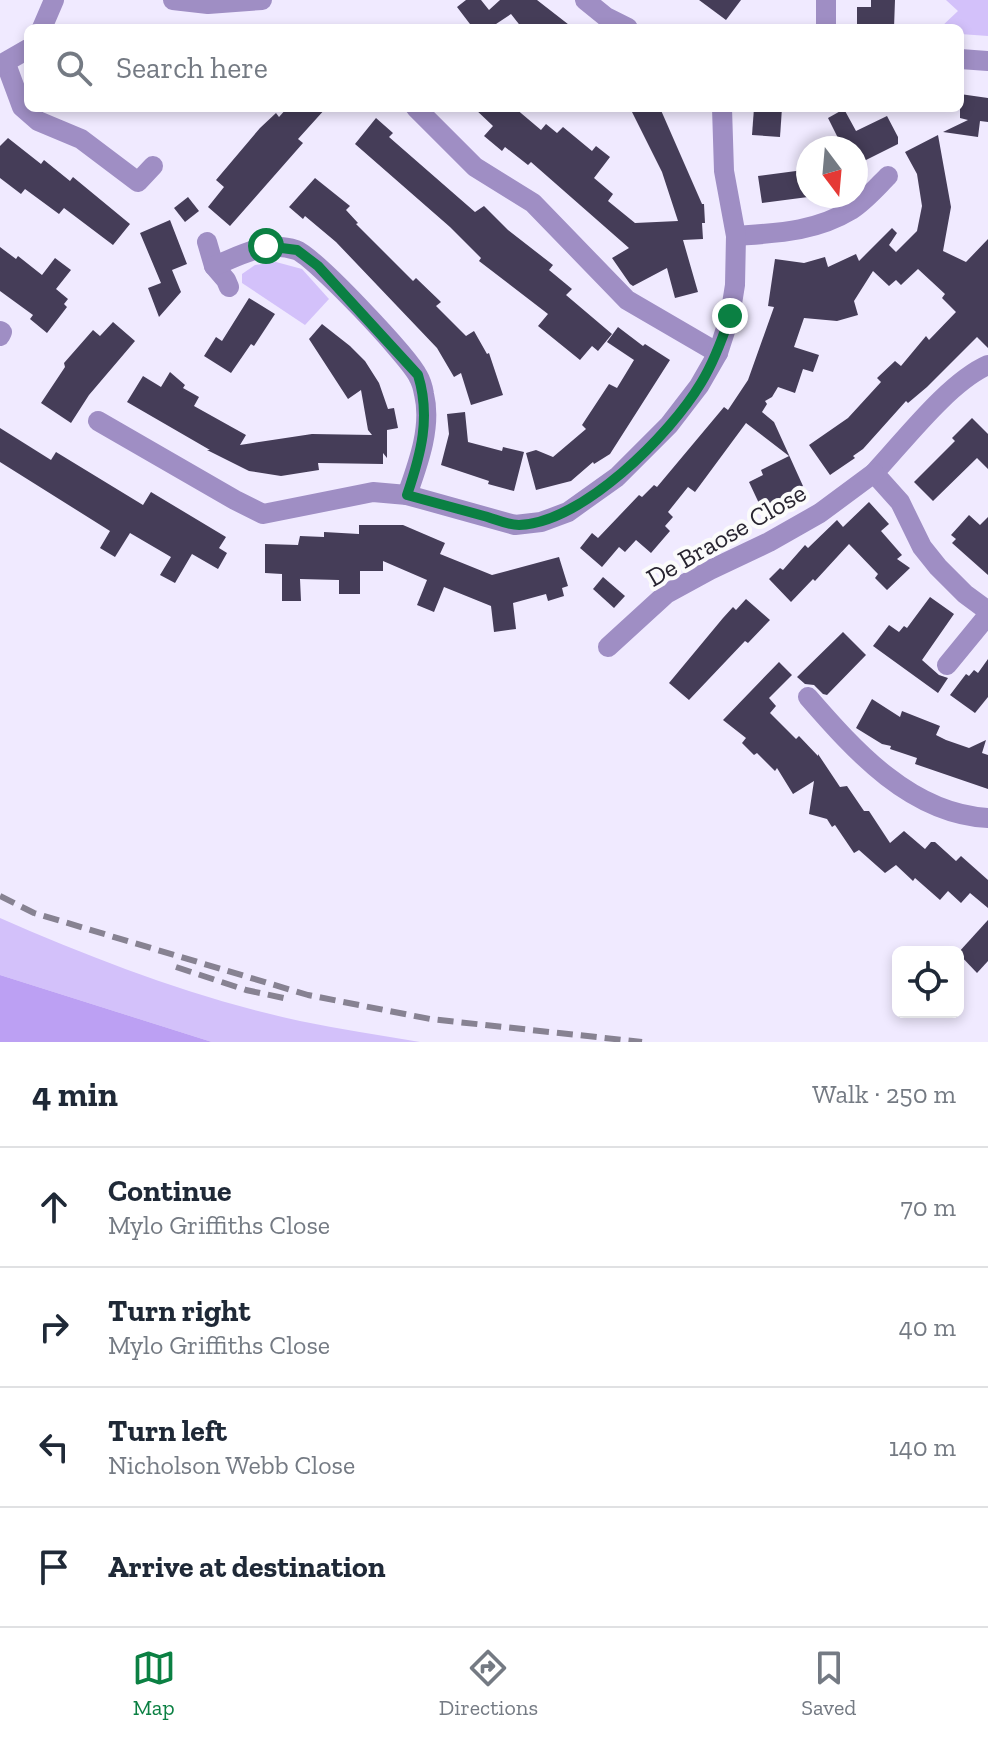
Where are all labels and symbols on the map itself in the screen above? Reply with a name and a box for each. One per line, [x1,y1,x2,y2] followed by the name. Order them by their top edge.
[796,136,868,208] north arrow
[248,228,284,264] route start
[712,298,748,334] route end
[640,476,812,594] street label: De Braose Close

